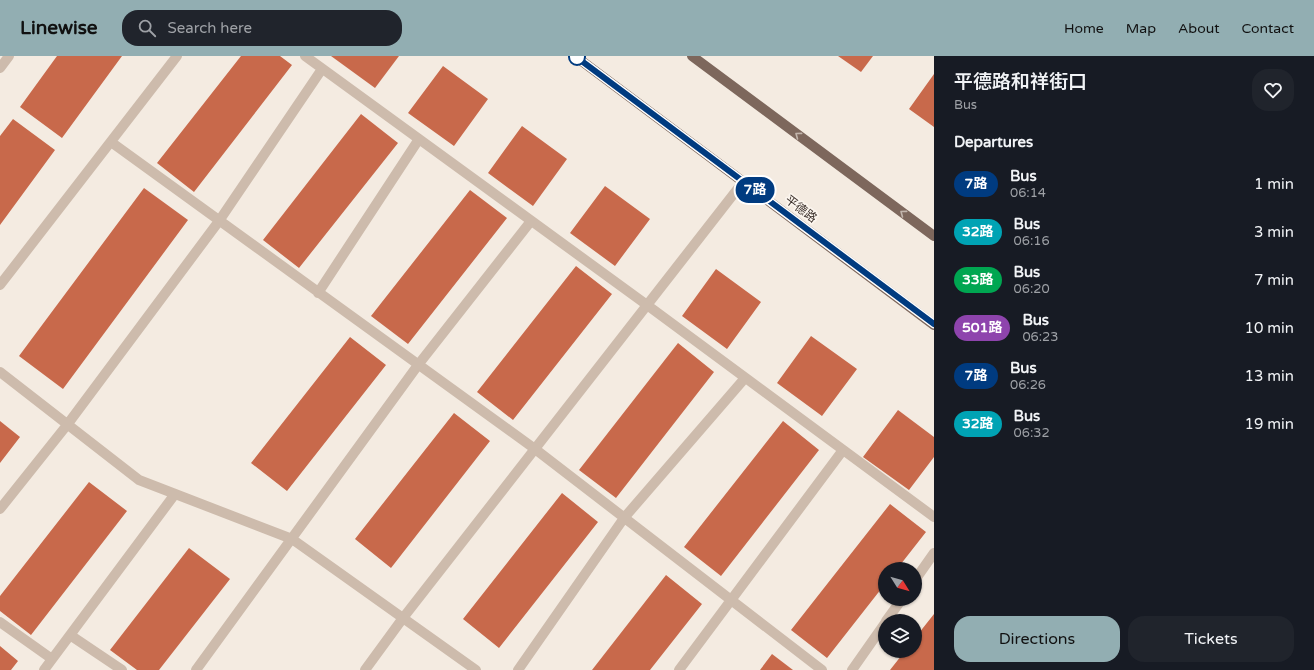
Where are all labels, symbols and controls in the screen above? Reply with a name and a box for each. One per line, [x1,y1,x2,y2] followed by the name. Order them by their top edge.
[122,10,402,46] search box
[20,17,98,39] text: Linewise
[136,17,158,39] icon: search
[168,19,252,37] text: Search here
[1064,20,1104,37] text: Home
[1126,20,1156,37] text: Map
[1178,20,1220,37] text: About
[1242,20,1294,37] text: Contact
[568,48,586,66] unlabelled marker
[1252,69,1294,111] button: heart
[954,71,1087,93] text: 平德路和祥街口
[954,97,977,113] text: Bus
[796,133,803,140] one-way arrow
[954,133,1033,151] text: Departures
[1010,167,1037,185] text: Bus
[965,175,987,192] text: 7路
[1254,175,1294,193] text: 1 min
[737,177,773,203] line badge: 7路
[744,181,766,198] text: 7路
[1010,185,1046,201] text: 06:14
[782,193,820,225] street label: 平德路
[900,210,907,217] one-way arrow
[1014,215,1040,233] text: Bus
[962,223,994,240] text: 32路
[1254,223,1294,241] text: 3 min
[1014,233,1050,249] text: 06:16
[1014,263,1040,281] text: Bus
[962,271,994,288] text: 33路
[1254,271,1294,289] text: 7 min
[1014,281,1050,297] text: 06:20
[1022,311,1049,329] text: Bus
[962,319,1002,336] text: 501路
[1245,319,1294,337] text: 10 min
[1022,329,1058,345] text: 06:23
[1010,359,1037,377] text: Bus
[965,367,987,384] text: 7路
[1245,367,1294,385] text: 13 min
[1010,377,1046,393] text: 06:26
[1014,407,1040,425] text: Bus
[962,415,994,432] text: 32路
[1245,415,1294,433] text: 19 min
[1014,425,1050,441] text: 06:32
[878,562,922,606] north arrow
[878,562,922,658] map controls
[878,614,922,658] button: layers
[954,616,1120,662] button: Directions
[1128,616,1294,662] button: Tickets

